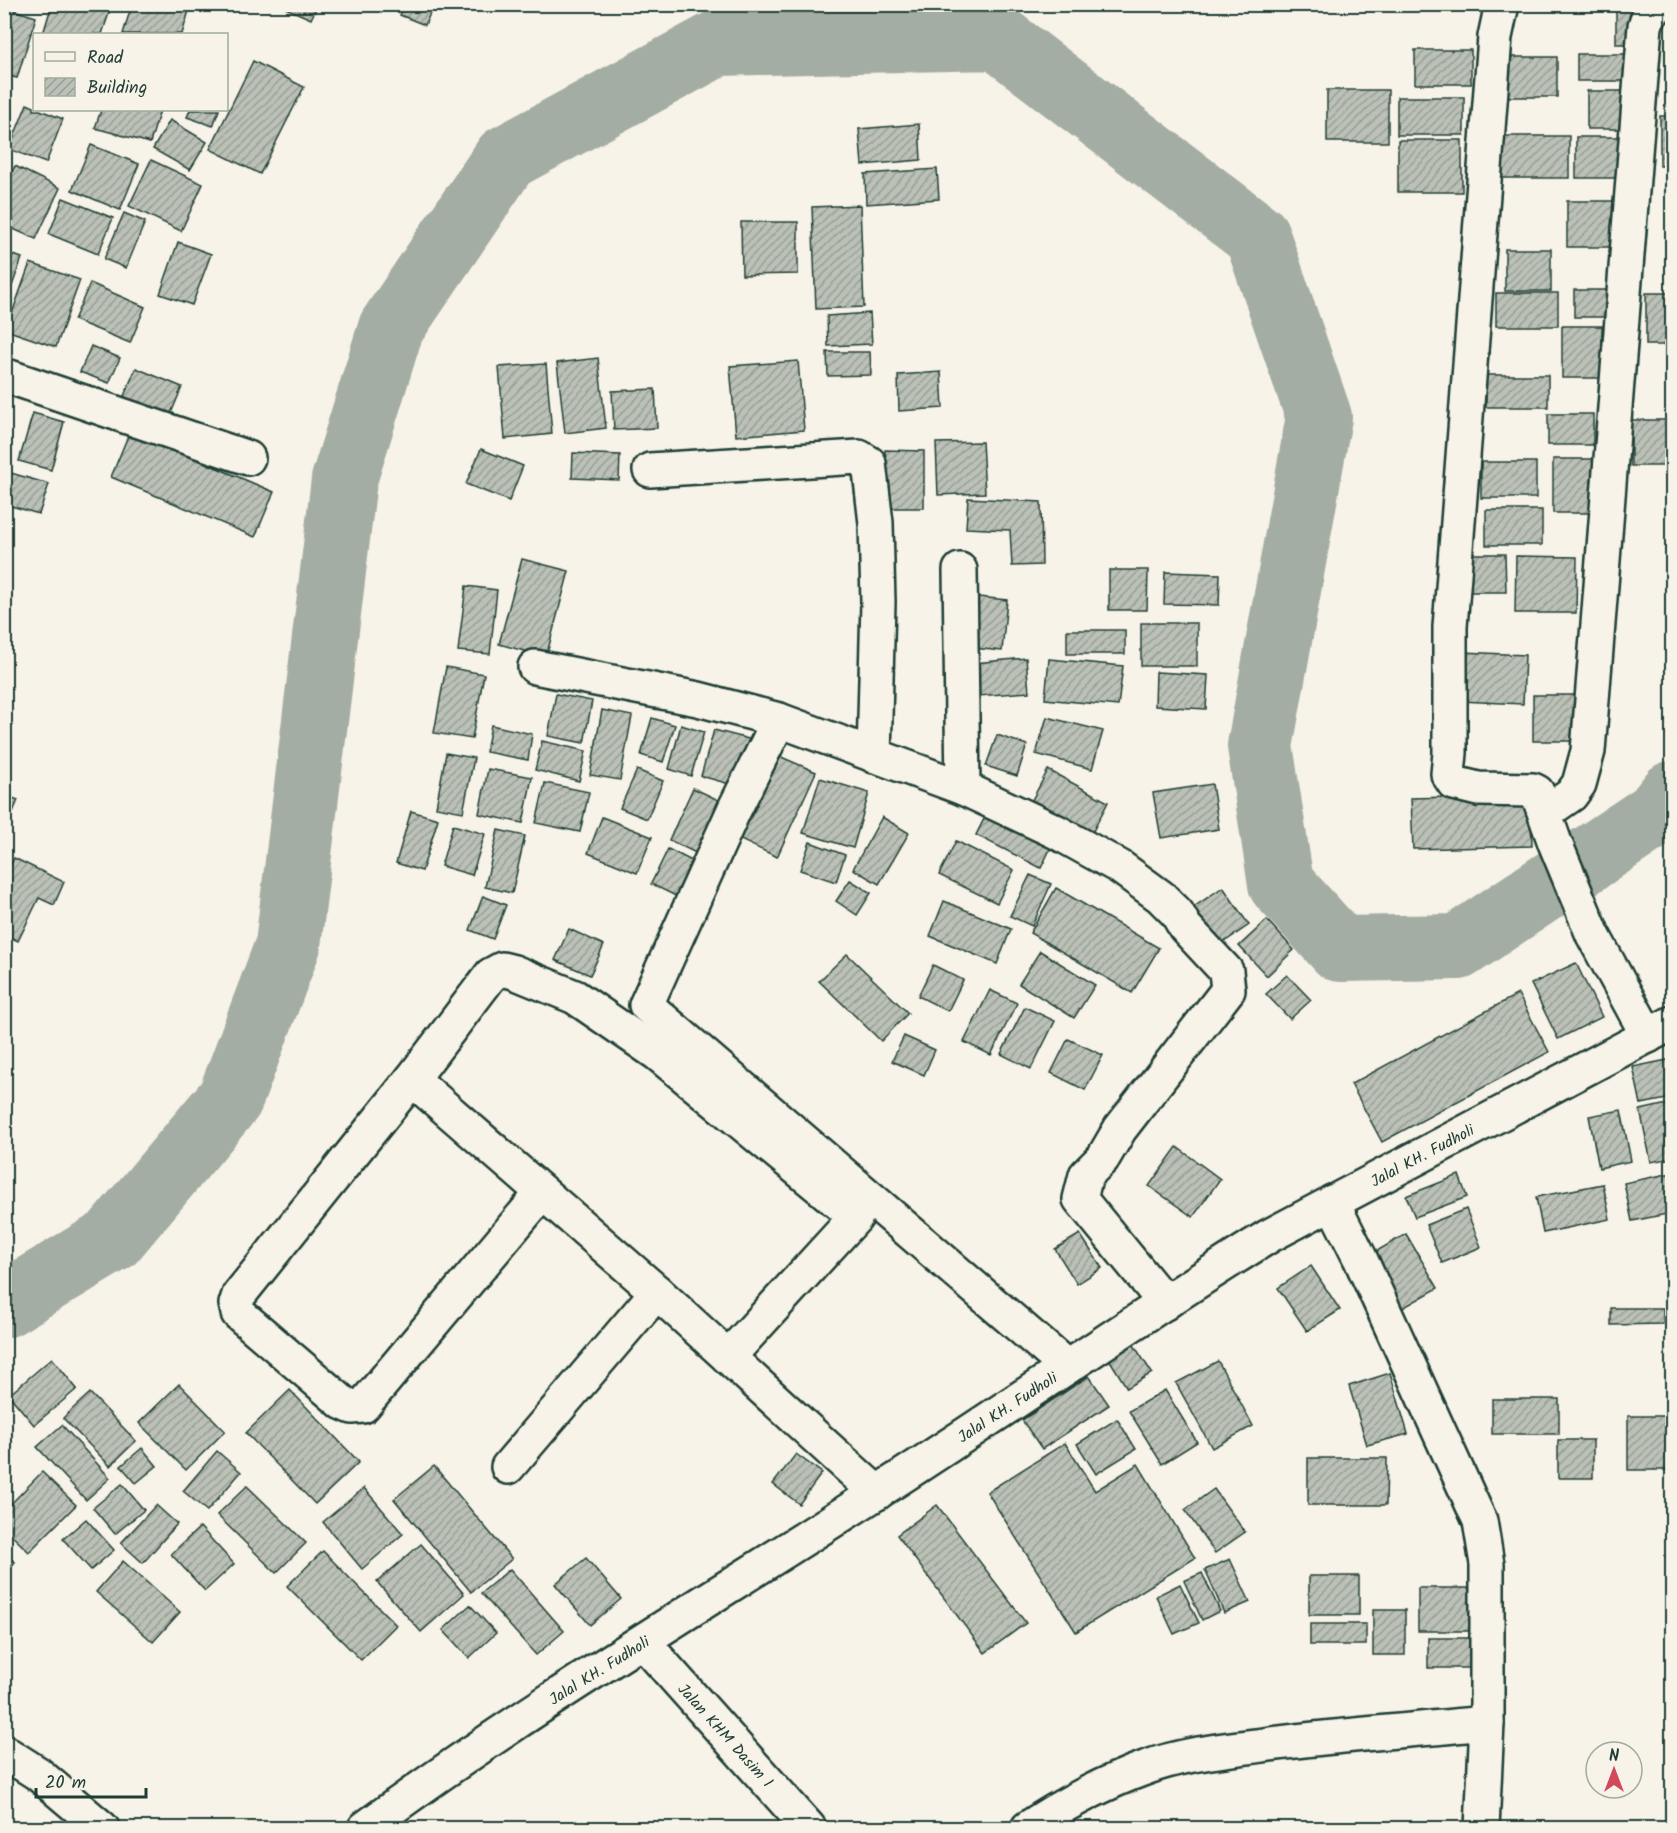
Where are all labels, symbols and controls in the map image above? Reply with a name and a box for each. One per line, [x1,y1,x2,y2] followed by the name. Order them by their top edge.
[33,33,228,111] legend
[87,44,124,73] text: Road
[87,74,147,103] text: Building
[1366,1118,1480,1194] street label: Jalal KH. Fudholi
[953,1366,1064,1450] street label: Jalal KH. Fudholi
[545,1630,656,1712] street label: Jalal KH. Fudholi
[671,1678,779,1794] street label: Jalan KHM Dasim 1
[1584,1740,1644,1800] north arrow
[1609,1744,1619,1769] text: N
[36,1761,146,1799] scale bar
[45,1769,86,1798] text: 20 m

